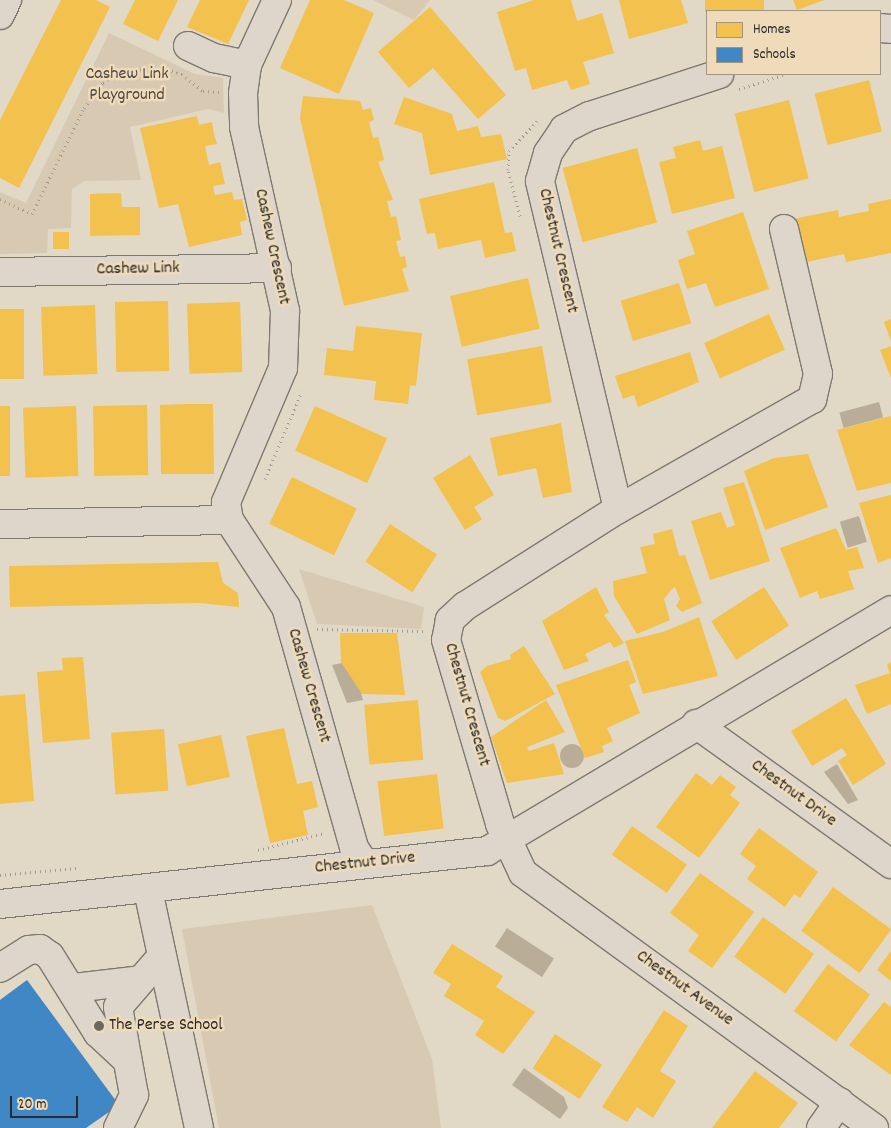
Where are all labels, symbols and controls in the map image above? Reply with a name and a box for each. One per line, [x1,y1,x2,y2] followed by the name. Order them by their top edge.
[706,10,881,75] legend
[753,19,791,41] text: Homes
[753,44,796,66] text: Schools
[85,65,169,108] park label: Cashew Link Playground
[248,187,294,307] street label: Cashew Crescent
[532,187,582,315] street label: Chestnut Crescent
[96,258,180,282] street label: Cashew Link
[281,626,335,746] street label: Cashew Crescent
[438,641,494,769] street label: Chestnut Crescent
[746,756,840,832] street label: Chestnut Drive
[314,848,416,880] street label: Chestnut Drive
[631,946,737,1032] street label: Chestnut Avenue
[109,1015,223,1037] place label: The Perse School
[93,1020,105,1032] marker: The Perse School
[12,1086,80,1118] scale bar
[18,1094,46,1116] text: 20 m

